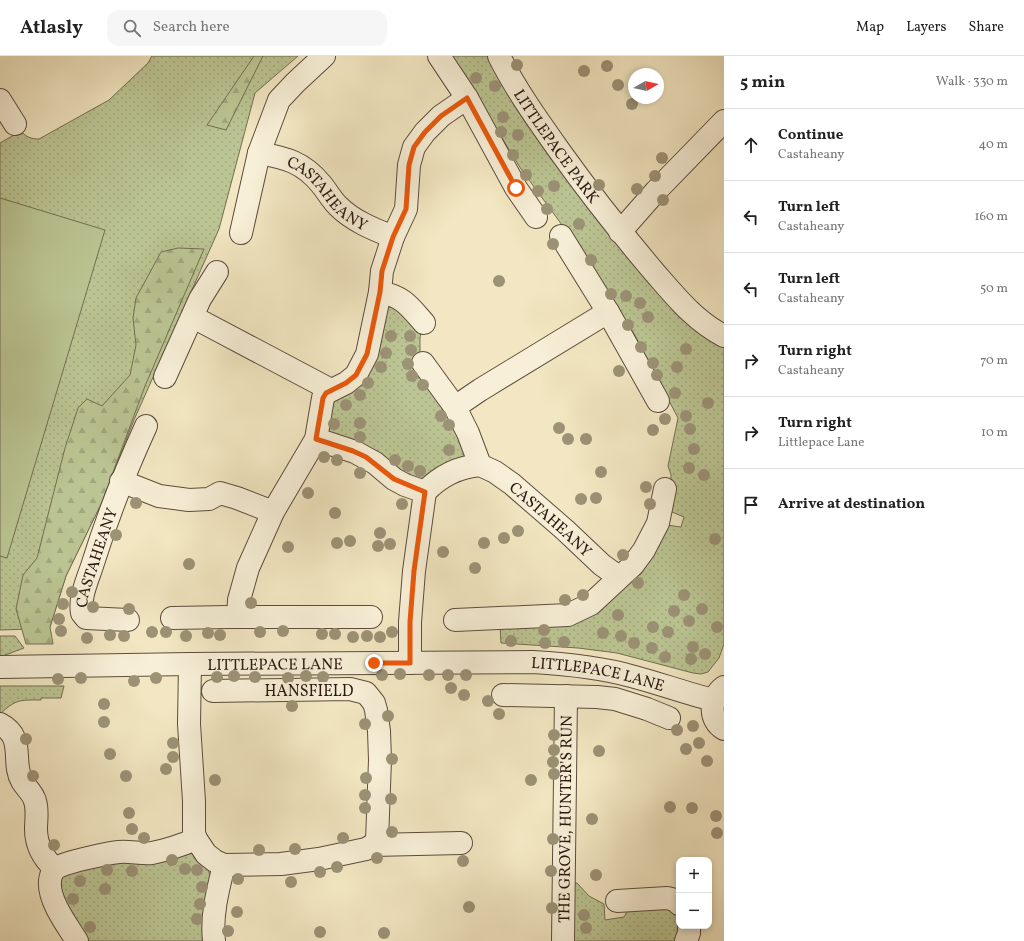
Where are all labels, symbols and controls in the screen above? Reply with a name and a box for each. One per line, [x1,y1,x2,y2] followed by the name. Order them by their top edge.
[107,10,387,46] search box
[20,15,83,41] text: Atlasly
[121,17,143,39] icon: search
[153,17,230,38] text: Search here
[856,18,884,37] text: Map
[906,18,946,37] text: Layers
[968,18,1004,37] text: Share
[628,68,664,104] north arrow
[740,71,785,94] text: 5 min
[936,73,1008,91] text: Walk · 330 m
[507,85,604,209] street label: LITTLEPACE PARK
[778,125,843,146] text: Continue
[740,134,762,156] icon: ahead
[979,136,1008,154] text: 40 m
[778,146,844,164] text: Castaheany
[283,152,371,237] street label: CASTAHEANY
[507,179,525,197] route start
[778,197,840,218] text: Turn left
[740,206,762,228] icon: left
[974,208,1008,226] text: 160 m
[778,218,844,236] text: Castaheany
[778,269,840,290] text: Turn left
[740,278,762,300] icon: left
[980,280,1008,298] text: 50 m
[778,290,844,308] text: Castaheany
[778,341,852,362] text: Turn right
[740,350,762,372] icon: right
[980,352,1008,370] text: 70 m
[778,362,844,380] text: Castaheany
[778,413,852,434] text: Turn right
[740,422,762,444] icon: right
[981,424,1008,442] text: 10 m
[778,434,864,452] text: Littlepace Lane
[504,477,596,563] street label: CASTAHEANY
[740,494,762,516] icon: arrive
[778,494,925,515] text: Arrive at destination
[72,505,124,609] street label: CASTAHEANY
[530,653,667,698] street label: LITTLEPACE LANE
[207,654,343,677] street label: LITTLEPACE LANE
[365,654,383,672] route end
[265,681,354,703] street label: HANSFIELD
[554,715,579,923] street label: THE GROVE, HUNTER'S RUN
[676,857,712,929] map controls
[676,857,712,893] button: +
[676,893,712,929] button: −

